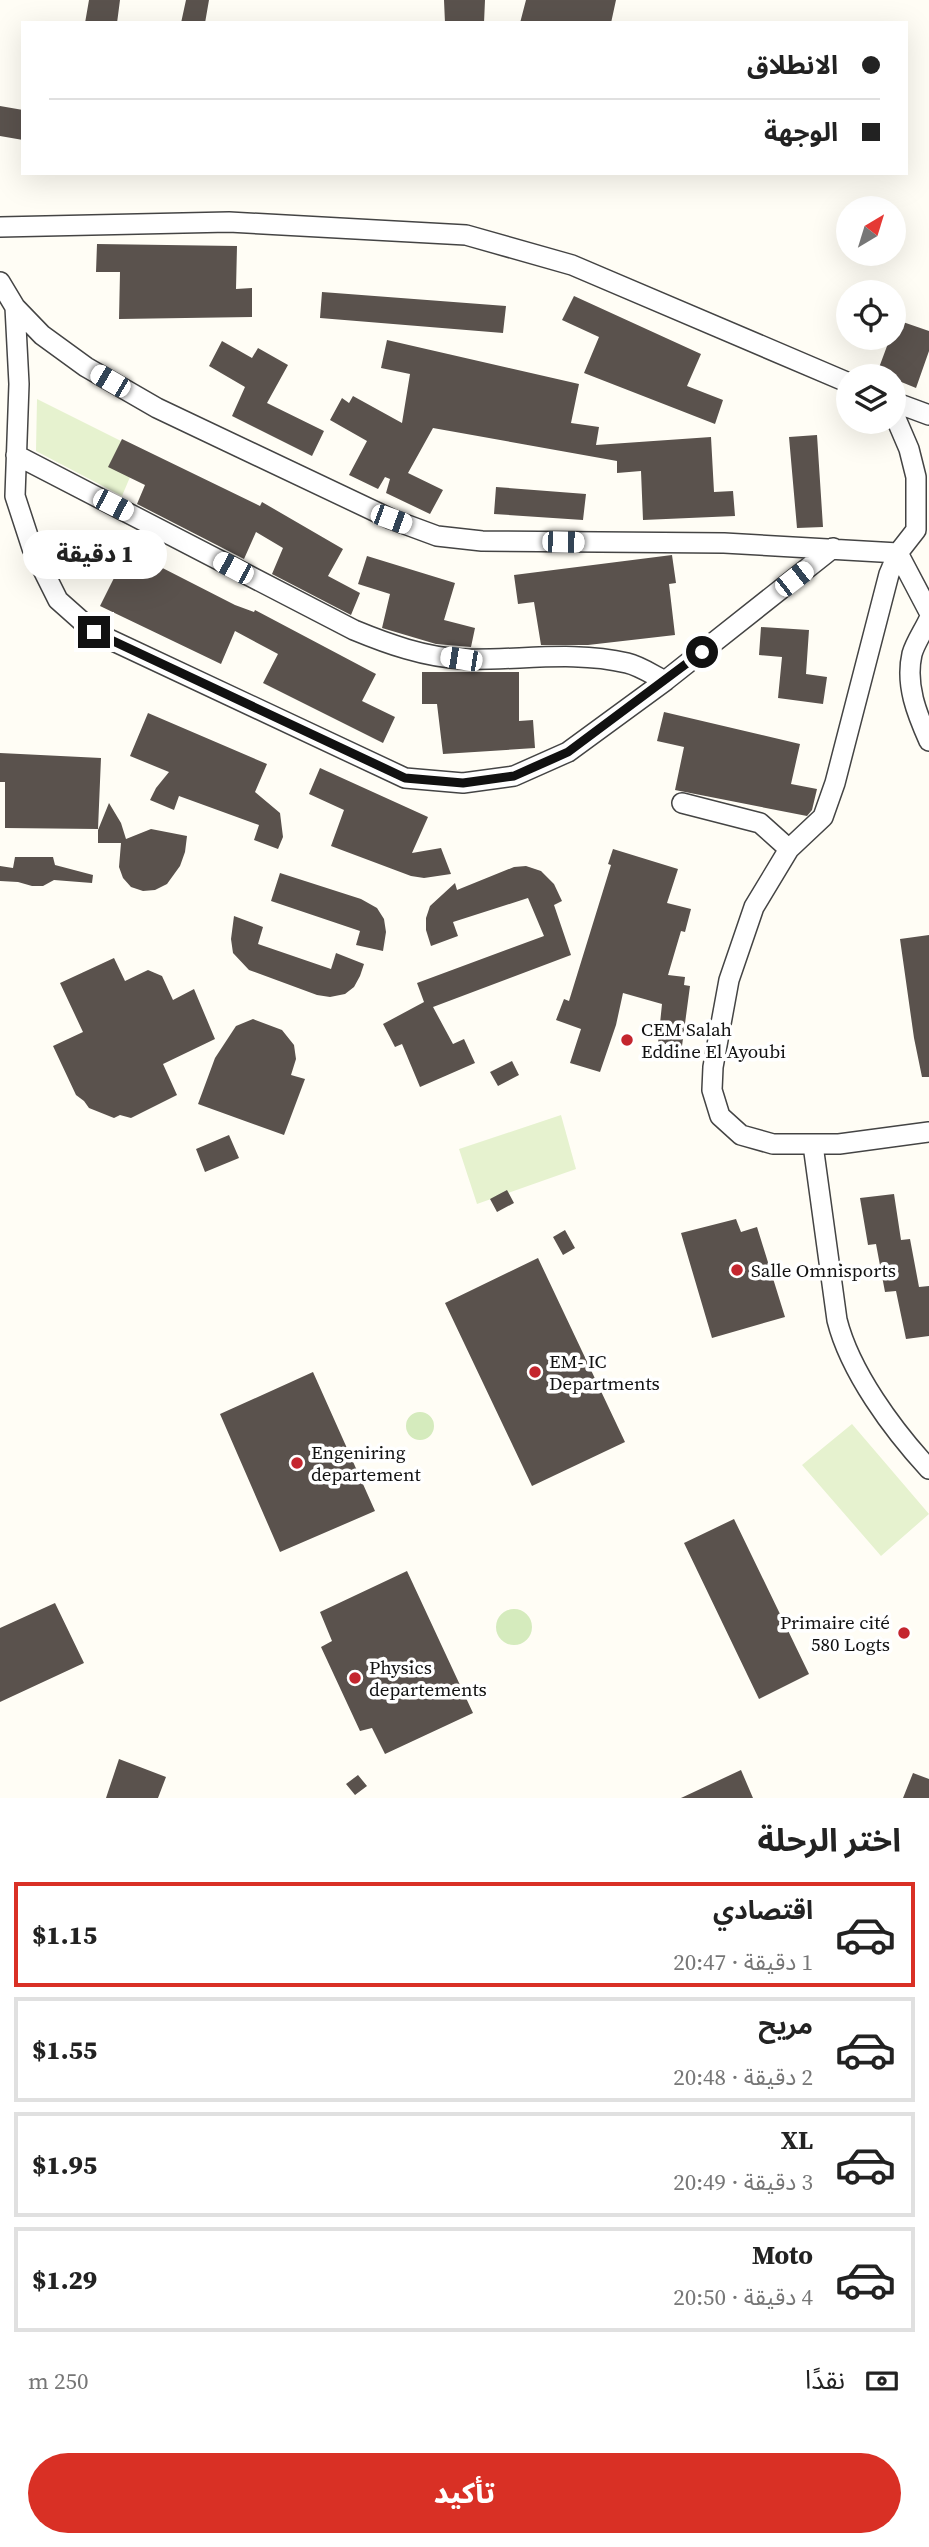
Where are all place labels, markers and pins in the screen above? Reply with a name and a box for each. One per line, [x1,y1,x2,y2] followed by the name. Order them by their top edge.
[641,1016,786,1064] place label: CEM Salah Eddine El Ayoubi
[619,1032,635,1048] marker: CEM Salah Eddine El Ayoubi
[751,1257,896,1283] place label: Salle Omnisports
[729,1262,745,1278] marker: Salle Omnisports
[549,1348,660,1396] place label: EM- IC Departments
[527,1364,543,1380] marker: EM- IC Departments
[311,1439,421,1487] place label: Engeniring departement
[289,1455,305,1471] marker: Engeniring departement
[780,1609,890,1657] place label: Primaire cité 580 Logts
[896,1625,912,1641] marker: Primaire cité 580 Logts
[369,1654,487,1702] place label: Physics departements
[347,1670,363,1686] marker: Physics departements

